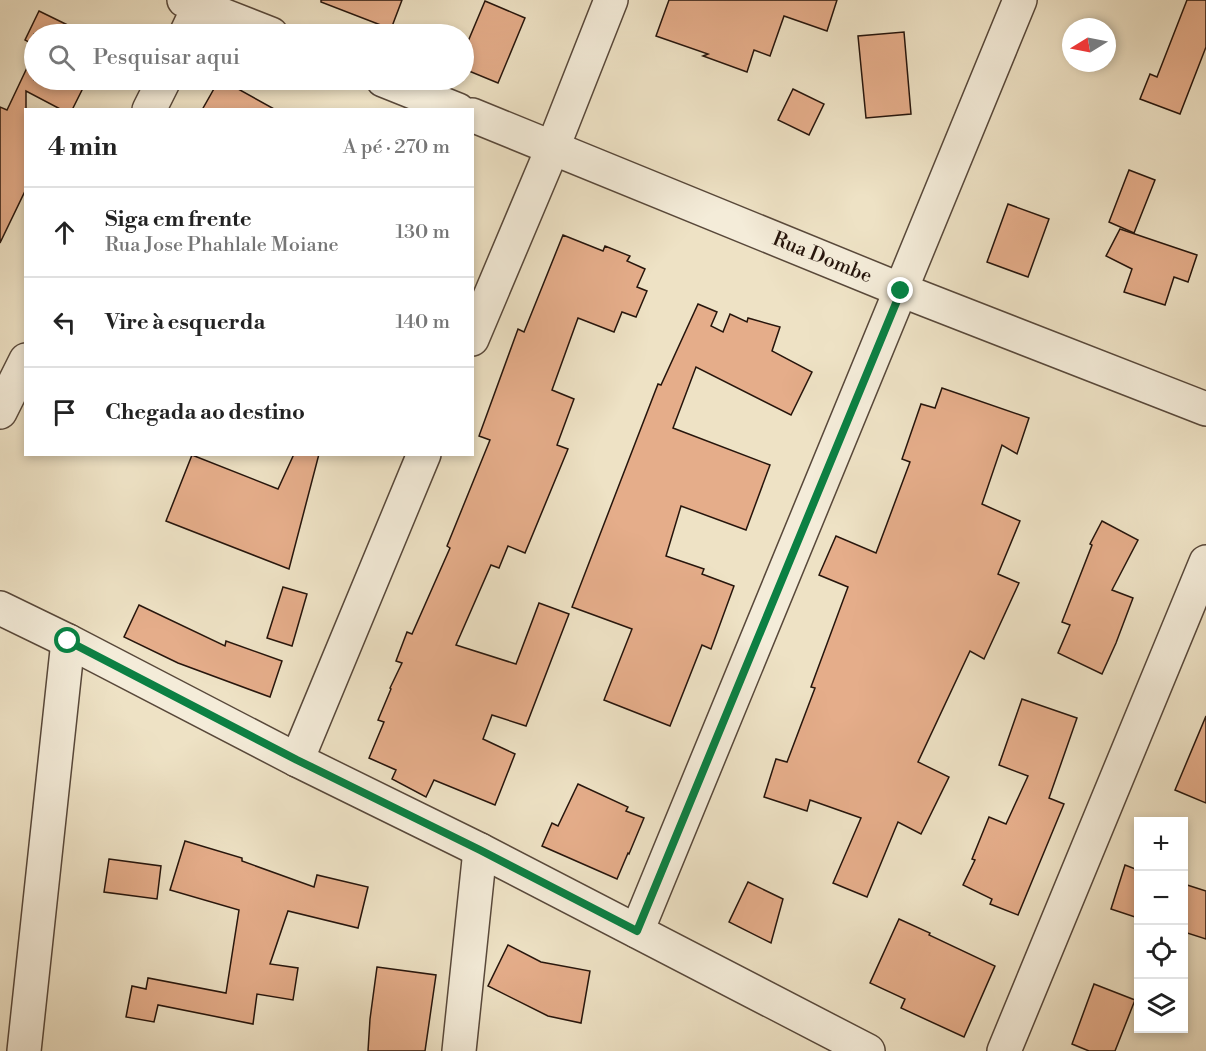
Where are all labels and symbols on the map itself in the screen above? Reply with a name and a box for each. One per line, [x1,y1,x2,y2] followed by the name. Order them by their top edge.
[1062,18,1116,72] north arrow
[769,227,875,289] street label: Rua Dombe
[887,277,913,303] route end
[54,627,80,653] route start

